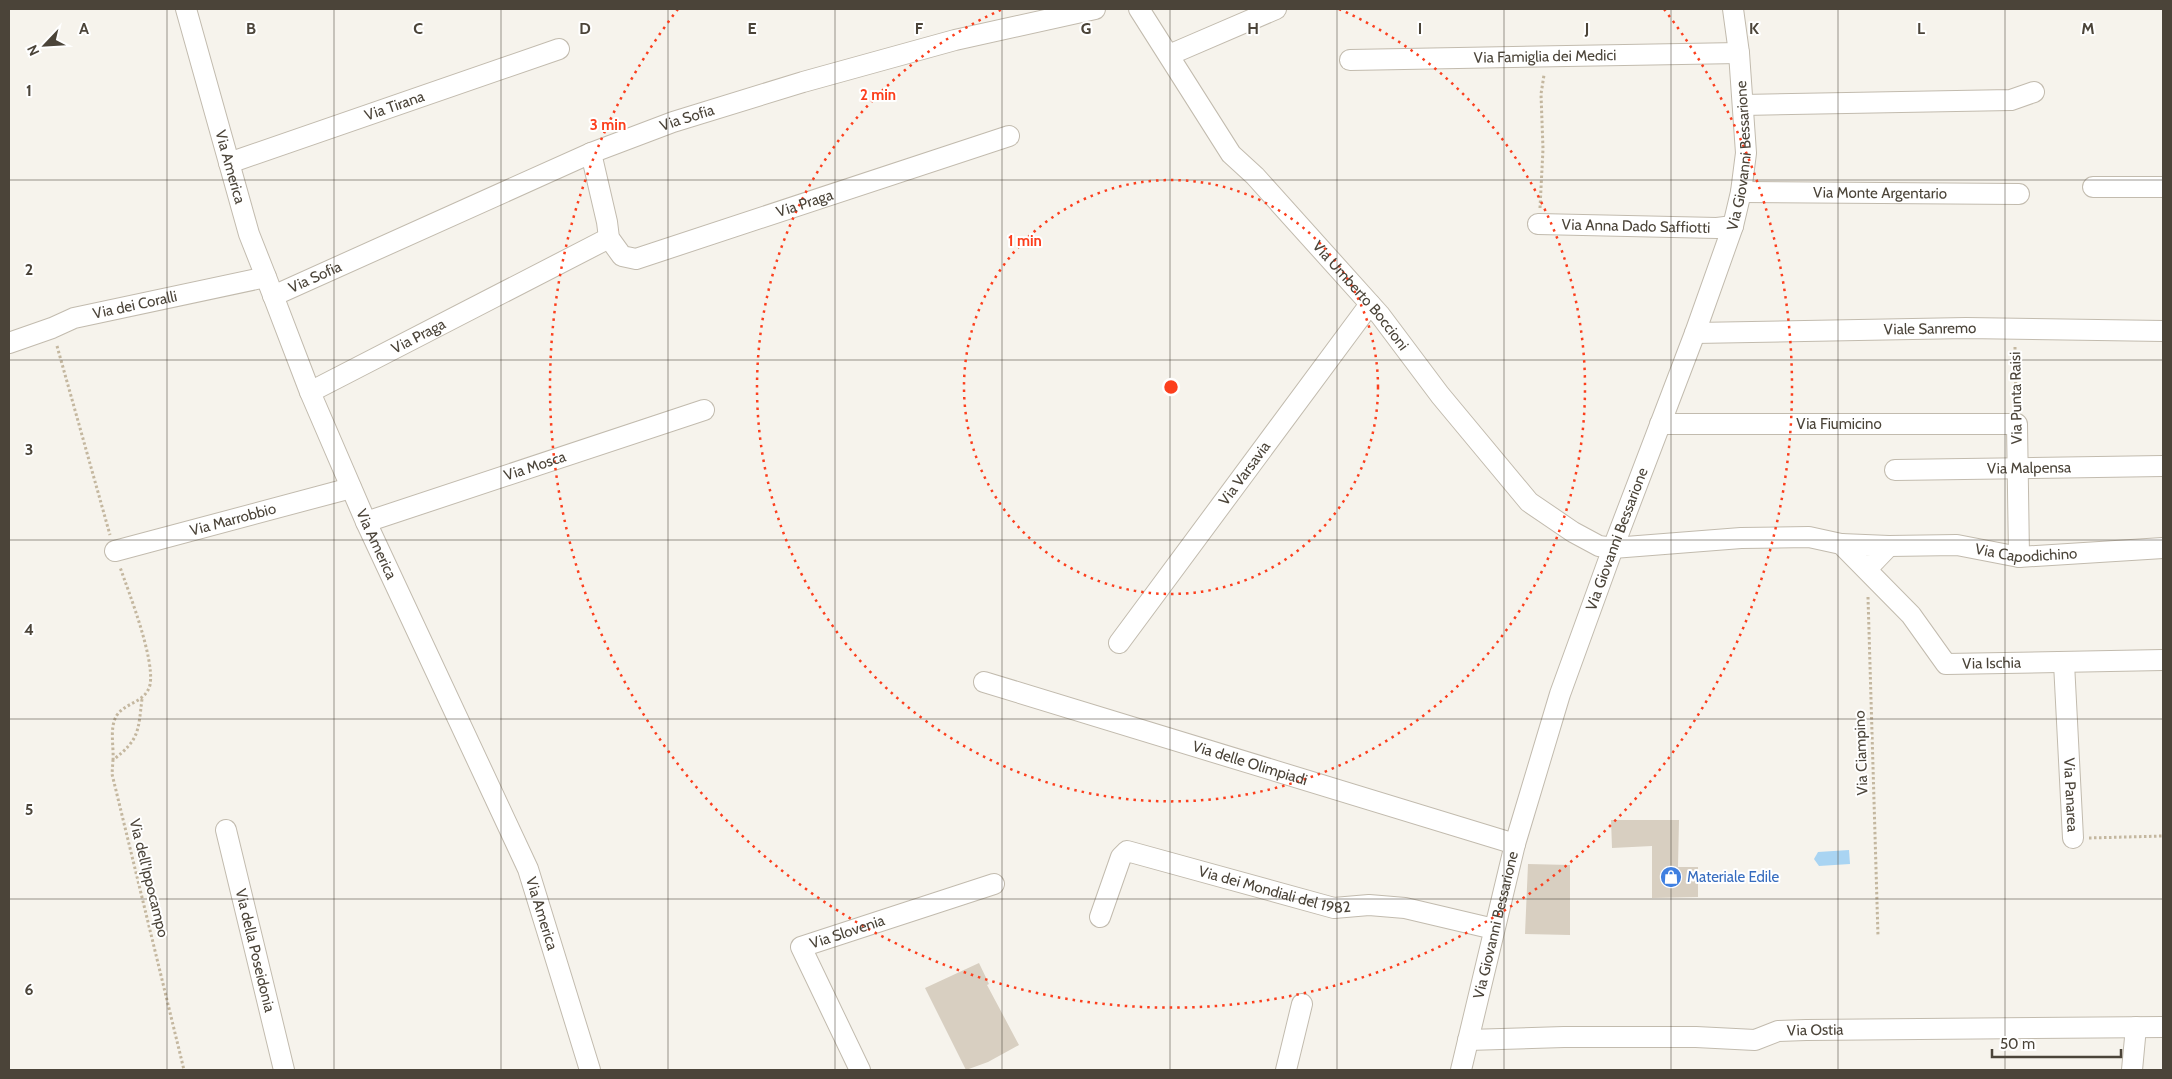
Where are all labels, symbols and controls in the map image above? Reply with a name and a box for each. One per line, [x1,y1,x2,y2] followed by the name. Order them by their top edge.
[79,19,89,38] text: A
[246,19,256,38] text: B
[413,19,423,38] text: C
[579,19,591,38] text: D
[747,19,757,38] text: E
[915,19,924,38] text: F
[1081,19,1091,38] text: G
[1247,19,1259,38] text: H
[1418,19,1422,38] text: I
[1584,19,1589,38] text: J
[1749,19,1759,38] text: K
[1917,19,1925,38] text: L
[2081,19,2095,38] text: M
[20,20,70,70] north arrow
[23,42,43,59] text: N
[1473,46,1616,67] street label: Via Famiglia dei Medici
[1723,80,1755,233] street label: Via Giovanni Bessarione
[26,81,32,100] text: 1
[860,86,896,104] text: 2 min
[362,87,427,125] street label: Via Tirana
[657,101,717,135] street label: Via Sofia
[590,116,626,134] text: 3 min
[211,128,249,207] street label: Via America
[1813,184,1947,202] street label: Via Monte Argentario
[774,185,836,221] street label: Via Praga
[1561,216,1710,237] street label: Via Anna Dado Saffiotti
[1008,232,1042,250] text: 1 min
[1309,237,1412,354] street label: Via Umberto Boccioni
[286,257,345,297] street label: Via Sofia
[25,260,33,279] text: 2
[91,287,179,323] street label: Via dei Coralli
[388,314,449,358] street label: Via Praga
[1883,319,1976,339] street label: Viale Sanremo
[2006,352,2026,444] street label: Via Punta Raisi
[1162,378,1180,396] centre of rings
[1796,415,1882,433] street label: Via Fiumicino
[1215,437,1275,509] street label: Via Varsavia
[25,440,33,459] text: 3
[502,447,569,485] street label: Via Mosca
[1987,458,2072,478] street label: Via Malpensa
[1582,465,1652,613] street label: Via Giovanni Bessarione
[188,499,278,540] street label: Via Marrobbio
[352,506,401,583] street label: Via America
[1973,540,2078,567] street label: Via Capodichino
[24,620,34,639] text: 4
[1962,654,2022,673] street label: Via Ischia
[1851,710,1871,796] street label: Via Ciampino
[1190,737,1310,789] street label: Via delle Olimpiadi
[2060,757,2082,833] street label: Via Panarea
[25,800,33,819] text: 5
[126,817,172,939] street label: Via dell'Ippocampo
[1469,849,1522,1001] street label: Via Giovanni Bessarione
[1196,862,1352,917] street label: Via dei Mondiali del 1982
[1659,865,1683,889] shop icon: Materiale Edile
[1687,868,1779,886] place label: Materiale Edile
[522,875,562,953] street label: Via America
[232,887,279,1015] street label: Via della Poseidonia
[808,911,888,953] street label: Via Slovenia
[25,980,34,999] text: 6
[1786,1021,1844,1040] street label: Via Ostia
[1992,1026,2121,1058] scale bar
[2000,1035,2035,1053] text: 50 m

